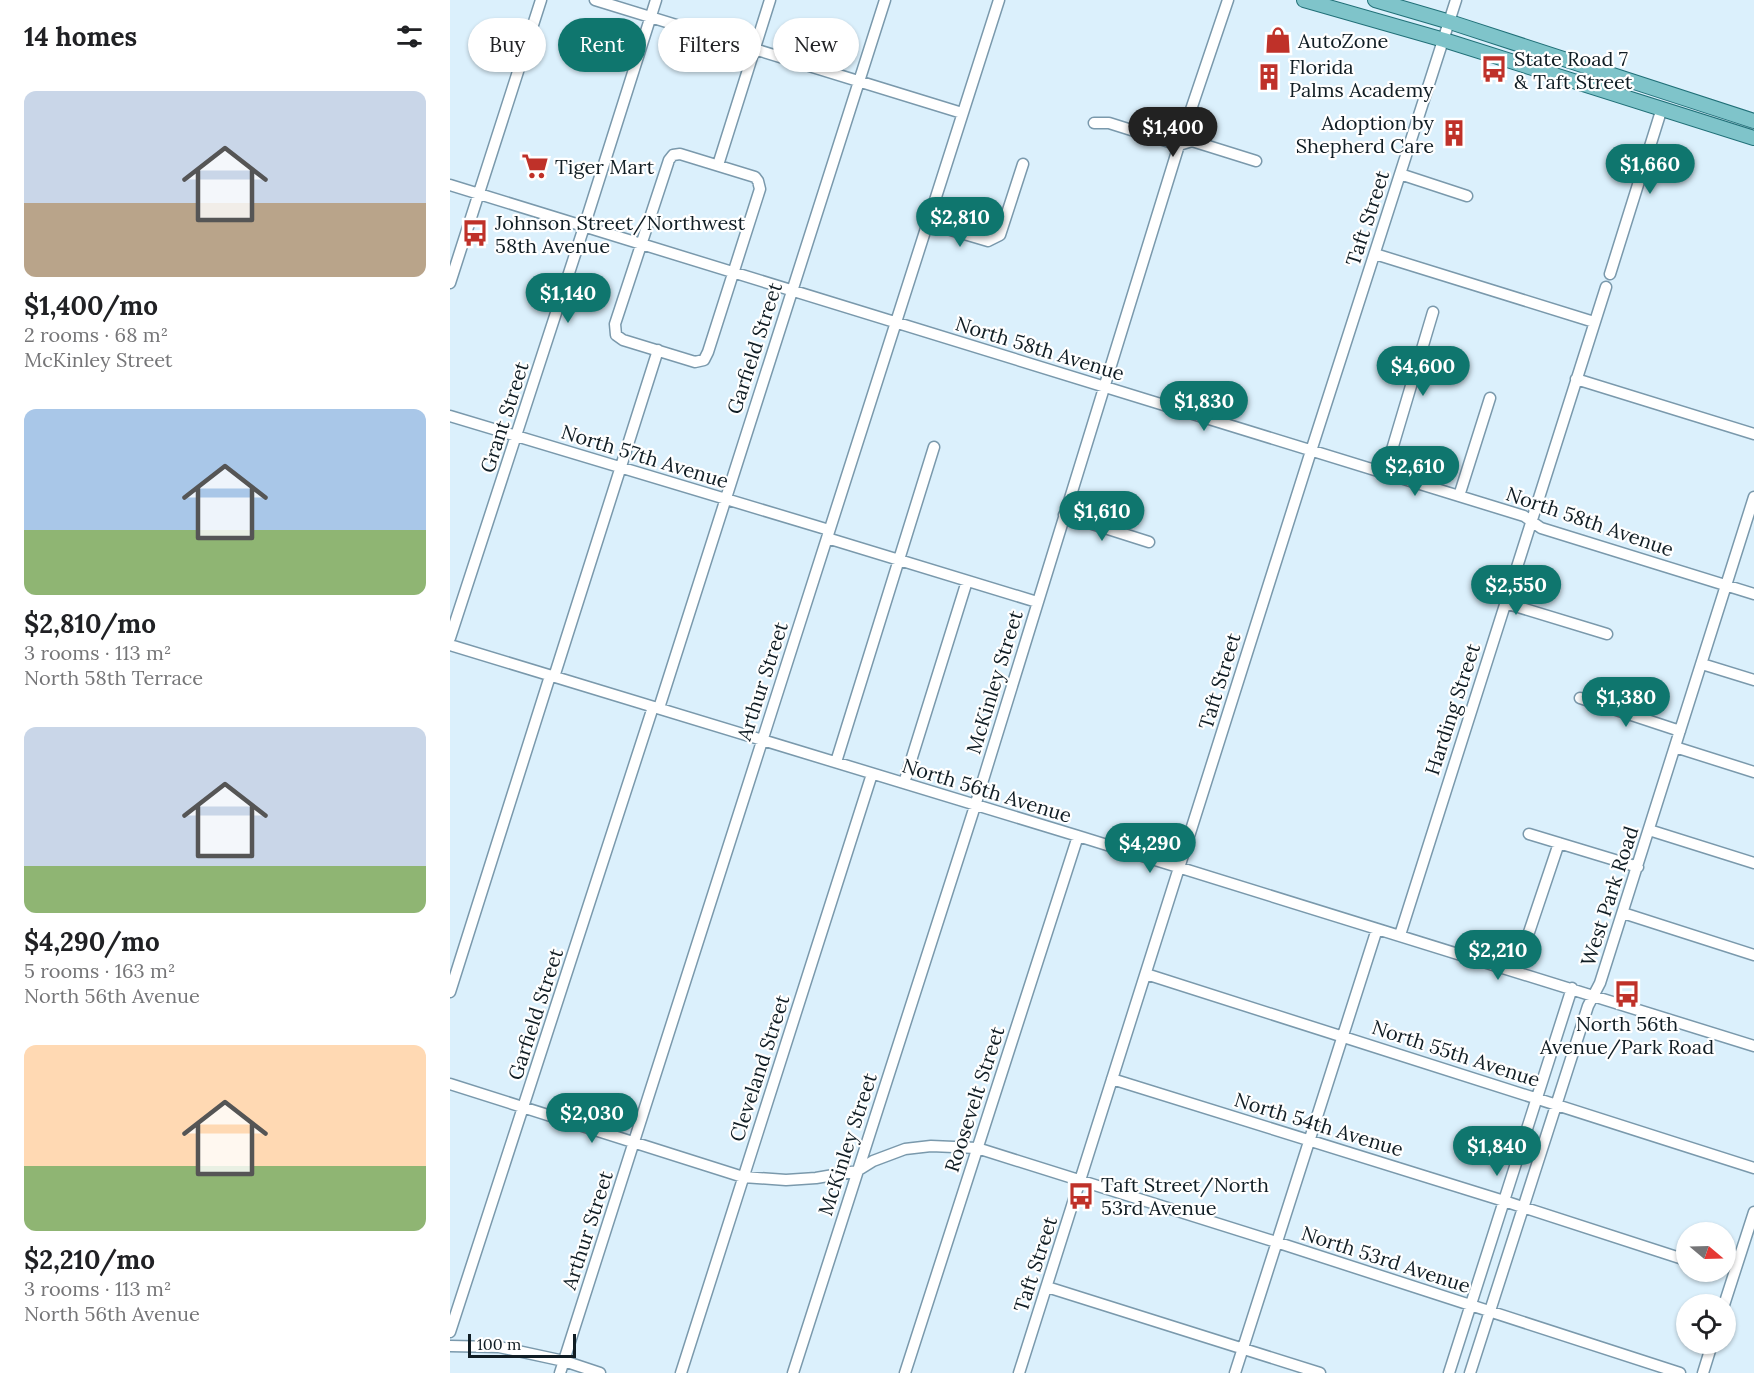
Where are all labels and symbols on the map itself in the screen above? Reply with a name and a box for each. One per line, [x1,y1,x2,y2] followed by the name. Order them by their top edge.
[1263,25,1293,55] shop icon: AutoZone
[1297,28,1389,53] place label: AutoZone
[1514,46,1633,94] place label: State Road 7 & Taft Street
[1289,54,1434,102] place label: Florida Palms Academy
[1479,54,1509,84] bus stop icon: State Road 7 & Taft Street
[1254,62,1284,92] building icon: Florida Palms Academy
[1124,107,1222,158] pin: $1,400
[1296,110,1434,158] place label: Adoption by Shepherd Care
[1439,118,1469,148] building icon: Adoption by Shepherd Care
[1601,144,1699,195] pin: $1,660
[520,151,550,181] supermarket icon: Tiger Mart
[555,154,655,179] place label: Tiger Mart
[1340,167,1394,269] street label: Taft Street
[911,197,1009,248] pin: $2,810
[494,210,746,258] place label: Johnson Street/Northwest 58th Avenue
[460,218,490,248] bus stop icon: Johnson Street/Northwest 58th Avenue
[519,273,617,324] pin: $1,140
[721,279,787,417] street label: Garfield Street
[952,310,1128,386] street label: North 58th Avenue
[1374,346,1472,397] pin: $4,600
[474,358,534,476] street label: Grant Street
[1155,381,1253,432] pin: $1,830
[558,419,732,493] street label: North 57th Avenue
[1366,446,1464,497] pin: $2,610
[1503,481,1677,561] street label: North 58th Avenue
[1053,491,1151,542] pin: $1,610
[1467,565,1565,616] pin: $2,550
[960,607,1028,757] street label: McKinley Street
[731,618,793,745] street label: Arthur Street
[1193,630,1246,732] street label: Taft Street
[1419,640,1485,778] street label: Harding Street
[1577,677,1675,728] pin: $1,380
[899,752,1075,828] street label: North 56th Avenue
[1101,823,1199,874] pin: $4,290
[1575,823,1643,969] street label: West Park Road
[1449,930,1547,981] pin: $2,210
[502,945,568,1083] street label: Garfield Street
[1612,979,1642,1009] bus stop icon: North 56th Avenue/Park Road
[723,991,795,1145] street label: Cleveland Street
[1539,1011,1714,1060] place label: North 56th Avenue/Park Road
[1369,1014,1543,1092] street label: North 55th Avenue
[939,1023,1009,1175] street label: Roosevelt Street
[812,1069,882,1219] street label: McKinley Street
[1232,1086,1407,1162] street label: North 54th Avenue
[543,1093,641,1144] pin: $2,030
[1448,1126,1546,1177] pin: $1,840
[556,1167,618,1294] street label: Arthur Street
[1101,1172,1269,1220] place label: Taft Street/North 53rd Avenue
[1066,1181,1096,1211] bus stop icon: Taft Street/North 53rd Avenue
[1008,1213,1062,1315] street label: Taft Street
[1298,1220,1474,1298] street label: North 53rd Avenue
[1676,1222,1736,1282] north arrow
[468,1331,576,1358] scale bar

